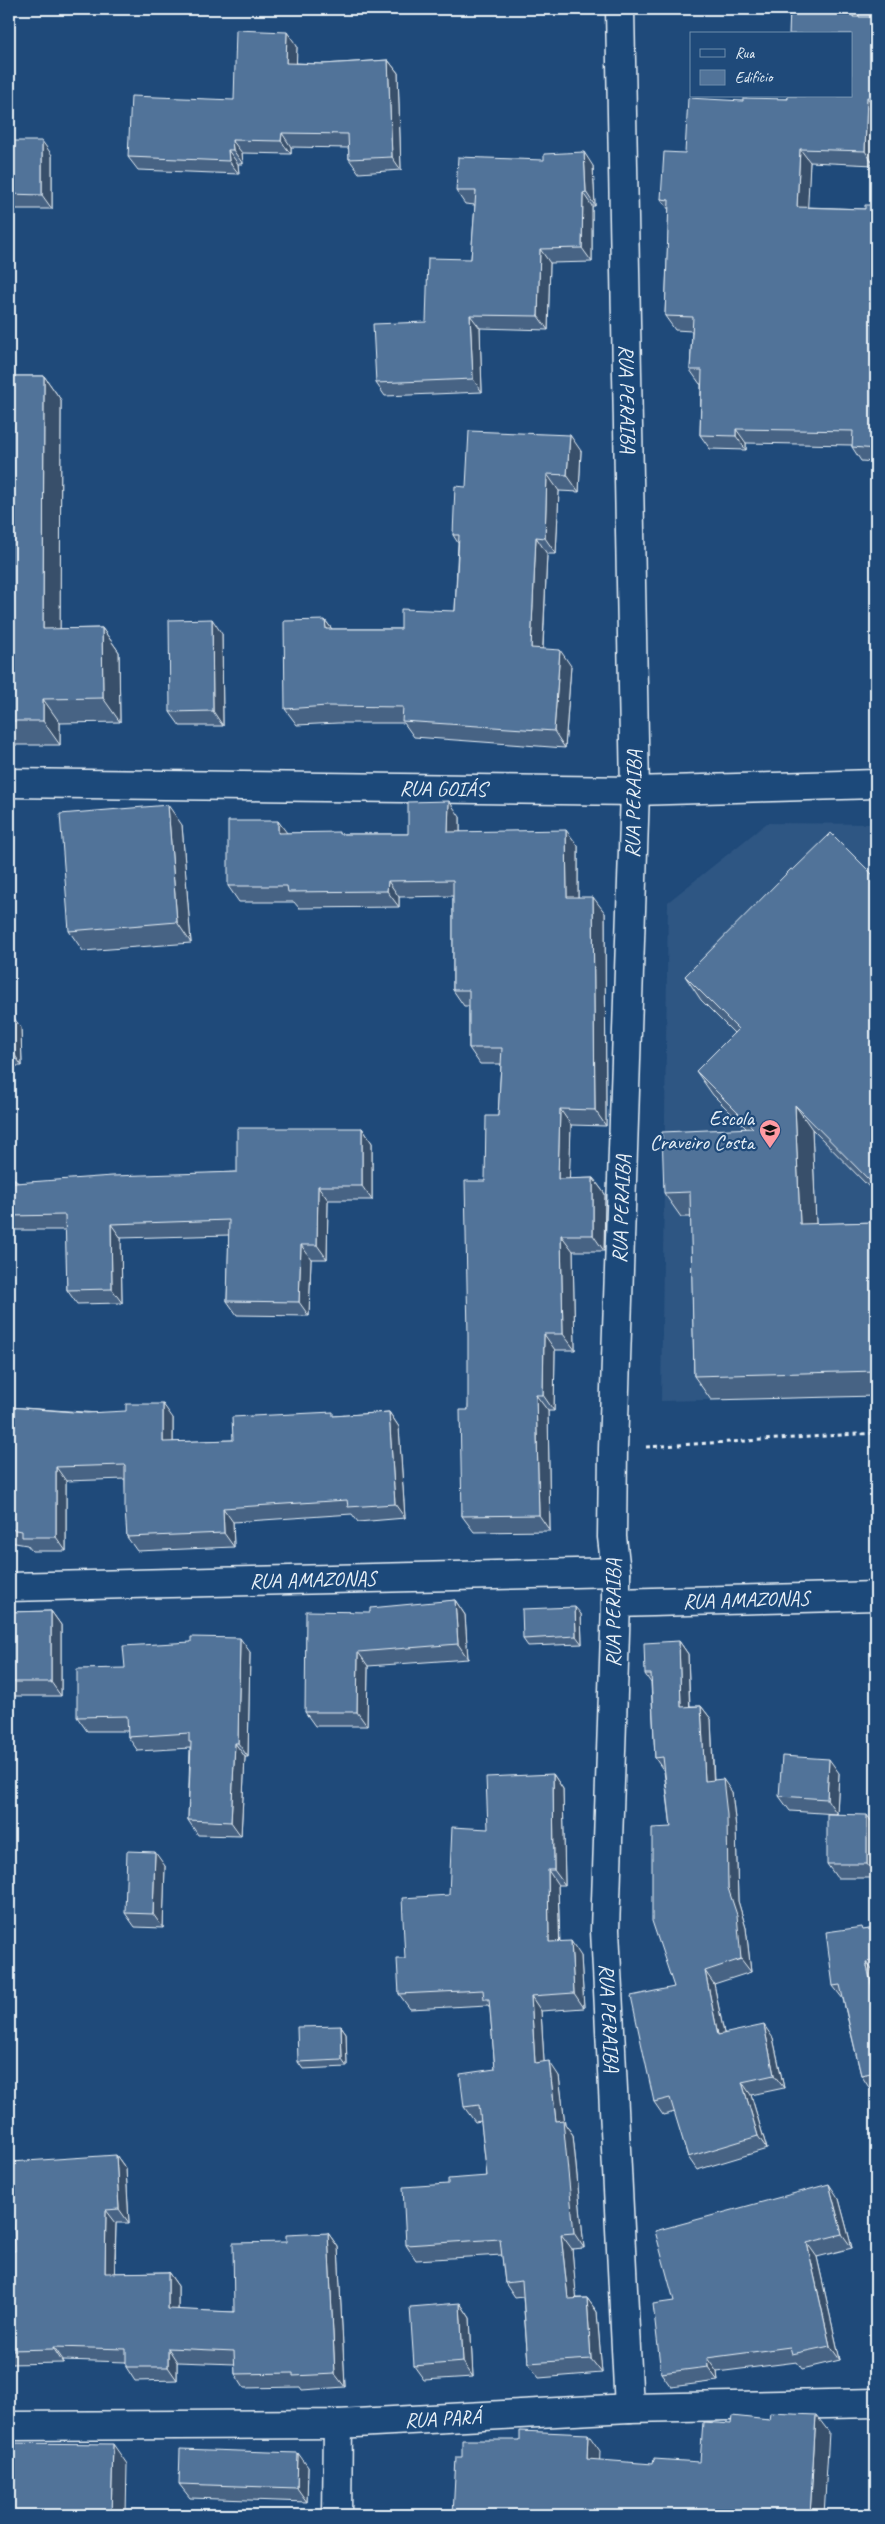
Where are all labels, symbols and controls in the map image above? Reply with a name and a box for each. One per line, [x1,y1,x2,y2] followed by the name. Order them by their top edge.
[690,32,852,98] legend
[735,44,755,63] text: Rua
[735,68,774,87] text: Edifício
[613,344,642,454] street label: RUA PERAIBA
[619,749,647,858] street label: RUA PERAIBA
[400,775,490,802] street label: RUA GOIÁS
[650,1105,756,1155] place label: Escola Craveiro Costa
[758,1118,782,1149] school or university icon: Escola Craveiro Costa
[606,1154,636,1264] street label: RUA PERAIBA
[600,1558,626,1667] street label: RUA PERAIBA
[249,1565,379,1594] street label: RUA AMAZONAS
[682,1585,812,1614] street label: RUA AMAZONAS
[594,1963,625,2073] street label: RUA PERAIBA
[404,2403,484,2433] street label: RUA PARÁ

